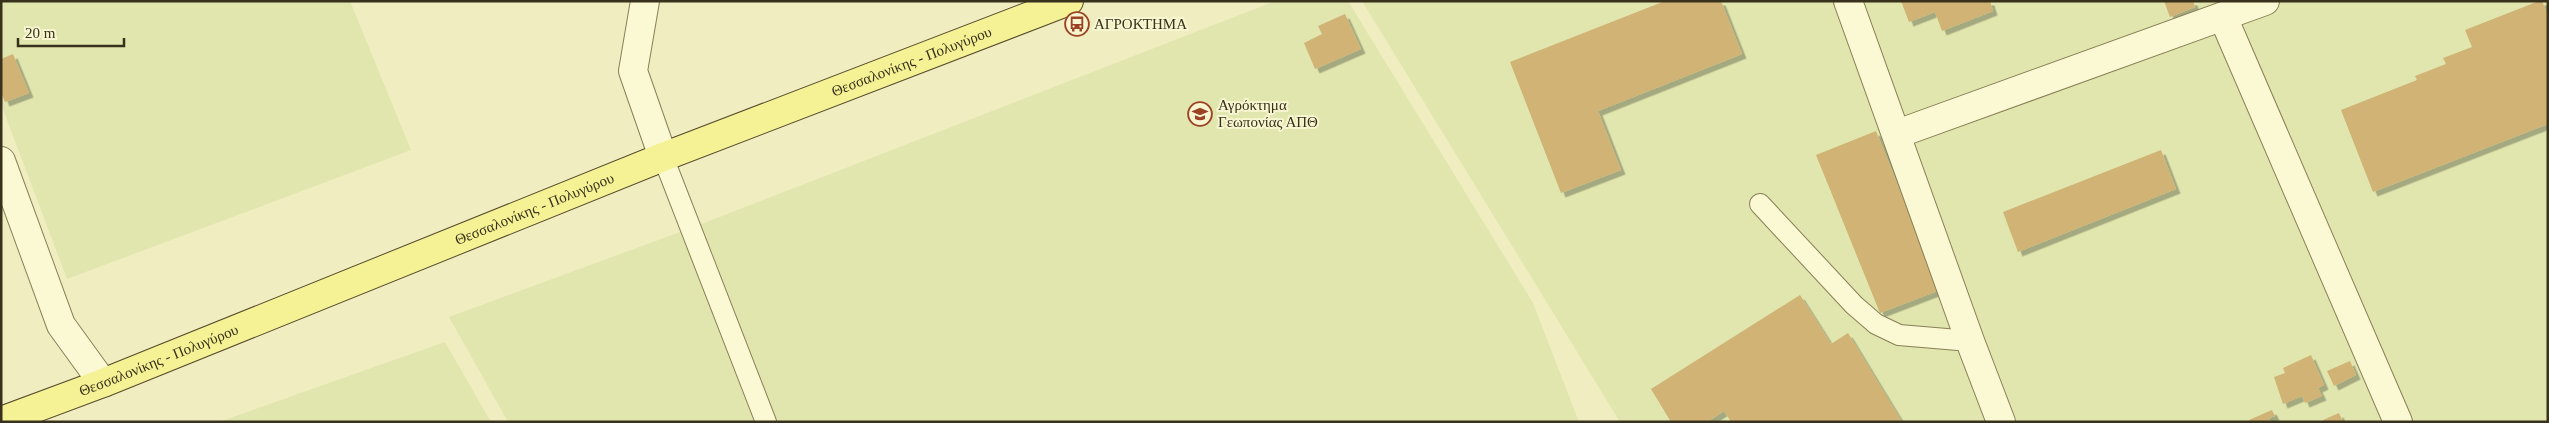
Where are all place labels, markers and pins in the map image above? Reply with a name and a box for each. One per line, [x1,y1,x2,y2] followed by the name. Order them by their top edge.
[1064,11,1090,37] bus stop icon: ΑΓΡΟΚΤΗΜΑ
[1094,16,1187,32] place label: ΑΓΡΟΚΤΗΜΑ
[1218,97,1318,130] place label: Αγρόκτημα Γεωπονίας ΑΠΘ
[1187,101,1213,127] school or university icon: Αγρόκτημα Γεωπονίας ΑΠΘ

